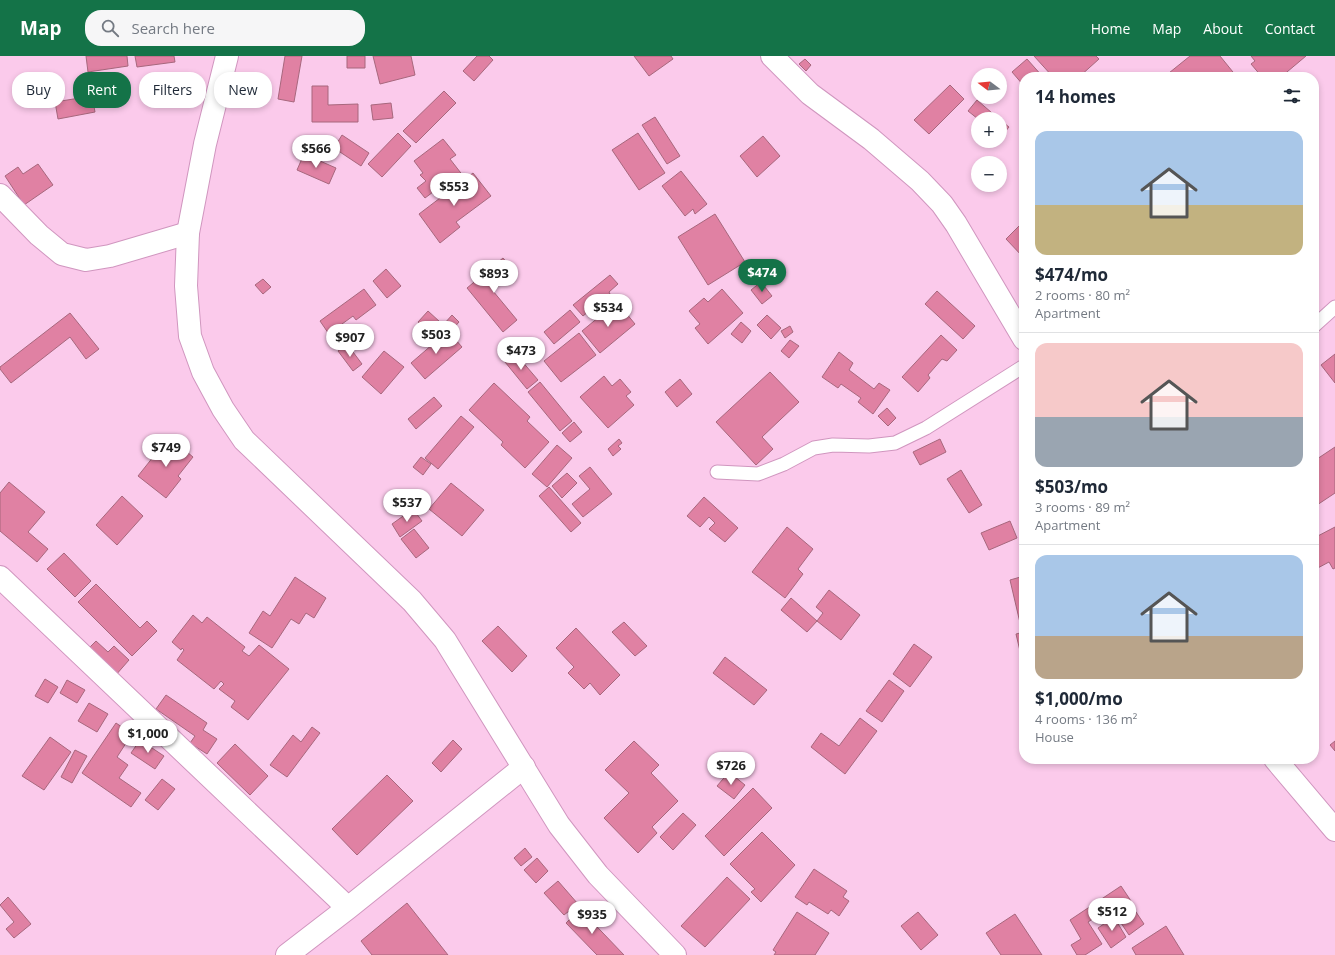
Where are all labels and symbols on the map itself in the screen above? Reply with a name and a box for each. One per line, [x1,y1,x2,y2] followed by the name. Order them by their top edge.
[971,68,1007,104] north arrow
[292,135,340,169] pin: $566
[430,173,478,207] pin: $553
[738,259,786,293] pin: $474
[470,260,518,294] pin: $893
[584,294,632,328] pin: $534
[412,321,460,355] pin: $503
[326,324,374,358] pin: $907
[497,337,545,371] pin: $473
[142,434,190,468] pin: $749
[383,489,431,523] pin: $537
[115,720,181,754] pin: $1,000
[707,752,755,786] pin: $726
[1088,898,1136,932] pin: $512
[568,901,616,935] pin: $935

